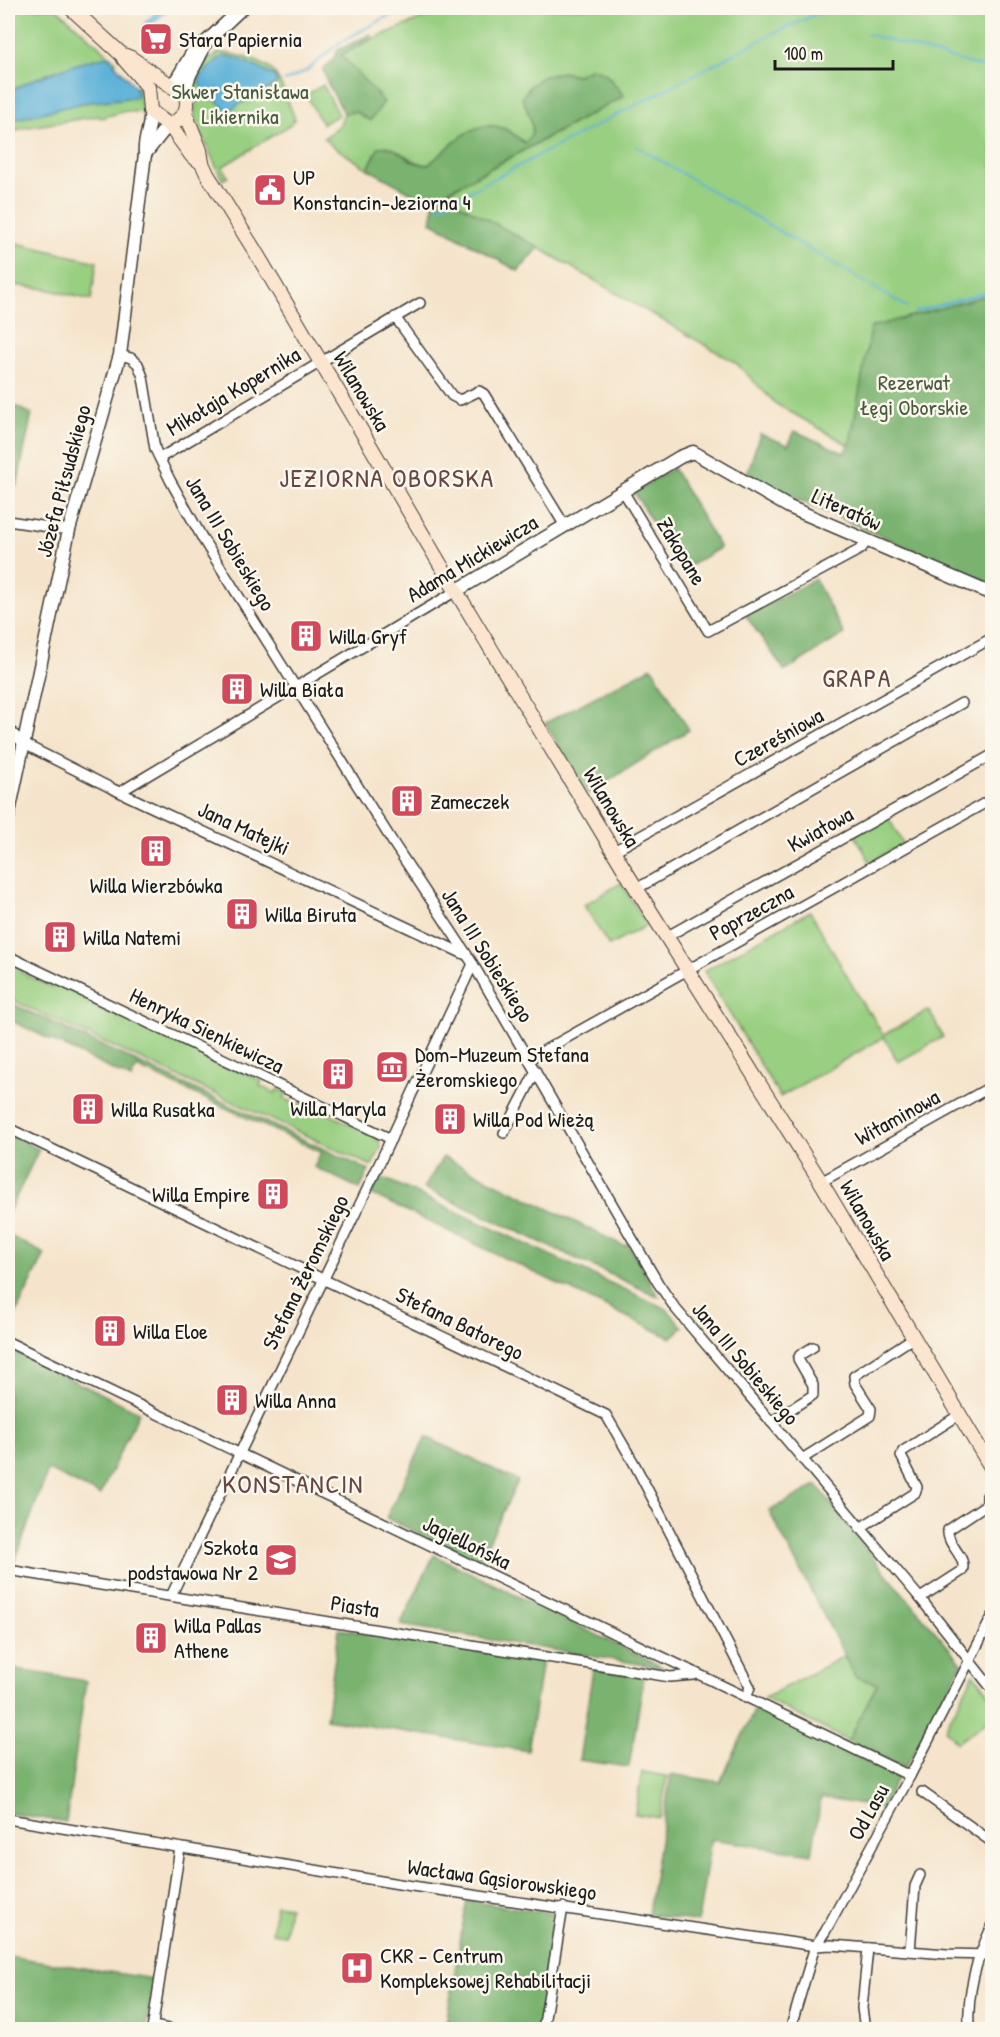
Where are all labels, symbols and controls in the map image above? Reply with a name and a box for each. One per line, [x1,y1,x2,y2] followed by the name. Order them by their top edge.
[138,21,174,57] supermarket icon: Stara Papiernia
[179,24,302,54] place label: Stara Papiernia
[775,33,894,71] scale bar
[784,41,823,66] text: 100 m
[171,76,309,131] park label: Skwer Stanisława Likiernika
[293,162,471,217] place label: UP Konstancin-Jeziorna 4
[252,172,288,208] public building icon: UP Konstancin-Jeziorna 4
[160,339,306,443] street label: Mikołaja Kopernika
[326,345,398,437] street label: Wilanowska
[860,367,968,422] park label: Rezerwat Łęgi Oborskie
[28,401,98,560] street label: Józefa Piłsudskiego
[279,460,495,495] district label: JEZIORNA OBORSKA
[179,470,283,616] street label: Jana III Sobieskiego
[807,480,887,538] street label: Literatów
[401,507,543,609] street label: Adama Mickiewicza
[650,511,714,591] street label: Zakopane
[288,618,324,654] building icon: Willa Gryf
[329,621,407,651] place label: Willa Gryf
[822,660,892,695] district label: GRAPA
[219,671,255,707] building icon: Willa Biała
[260,674,344,704] place label: Willa Biała
[728,700,829,774] street label: Czereśniowa
[576,761,648,853] street label: Wilanowska
[389,783,425,819] building icon: Zameczek
[430,786,509,816] place label: Zameczek
[193,794,295,862] street label: Jana Matejki
[782,799,858,859] street label: Kwiatowa
[138,833,174,869] building icon: Willa Wierzbówka
[90,870,223,900] place label: Willa Wierzbówka
[703,876,799,947] street label: Poprzeczna
[435,882,541,1028] street label: Jana III Sobieskiego
[224,896,260,932] building icon: Willa Biruta
[265,899,357,929] place label: Willa Biruta
[42,919,78,955] building icon: Willa Natemi
[83,922,181,952] place label: Willa Natemi
[125,980,289,1080] street label: Henryka Sienkiewicza
[415,1039,589,1094] place label: Dom-Muzeum Stefana Żeromskiego
[374,1049,410,1085] museum icon: Dom-Muzeum Stefana Żeromskiego
[320,1056,356,1092] building icon: Willa Maryla
[849,1081,945,1152] street label: Witaminowa
[70,1091,106,1127] building icon: Willa Rusałka
[290,1093,386,1123] place label: Willa Maryla
[111,1094,215,1124] place label: Willa Rusałka
[432,1101,468,1137] building icon: Willa Pod Wieżą
[473,1104,594,1134] place label: Willa Pod Wieżą
[833,1174,903,1266] street label: Wilanowska
[255,1176,291,1212] building icon: Willa Empire
[152,1179,250,1209] place label: Willa Empire
[255,1189,356,1354] street label: Stefana Żeromskiego
[391,1279,529,1367] street label: Stefana Batorego
[685,1295,807,1431] street label: Jana III Sobieskiego
[92,1313,128,1349] building icon: Willa Eloe
[133,1316,208,1346] place label: Willa Eloe
[214,1382,250,1418] building icon: Willa Anna
[255,1385,336,1415] place label: Willa Anna
[222,1466,364,1501] district label: KONSTANCIN
[418,1508,516,1576] street label: Jagiellońska
[128,1532,259,1587] place label: Szkoła podstawowa Nr 2
[263,1542,299,1578] school or university icon: Szkoła podstawowa Nr 2
[329,1587,382,1625] street label: Piasta
[174,1610,261,1665] place label: Willa Pallas Athene
[133,1620,169,1656] building icon: Willa Pallas Athene
[840,1778,896,1845] street label: Od Lasu
[406,1851,599,1907] street label: Wacława Gąsiorowskiego
[380,1940,591,1995] place label: CKR - Centrum Kompleksowej Rehabilitacji
[339,1950,375,1986] hospital icon: CKR - Centrum Kompleksowej Rehabilitacji

